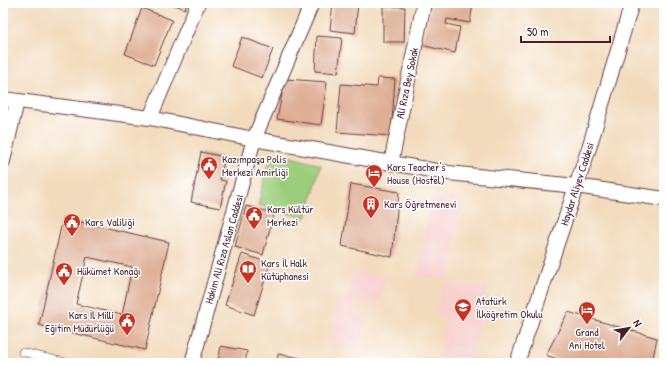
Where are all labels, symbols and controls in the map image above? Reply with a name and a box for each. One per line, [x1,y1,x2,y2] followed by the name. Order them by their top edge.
[521,18,610,44] scale bar
[527,23,548,40] text: 50 m
[393,46,421,120] street label: Ali Rıza Bey Sokak
[557,141,597,227] street label: Haydar Aliyev Caddesi
[222,152,288,179] place label: Kazımpaşa Polis Merkezi Amirliği
[199,155,219,180] public building icon: Kazımpaşa Polis Merkezi Amirliği
[387,160,445,187] place label: Kars Teacher's House (Hostel)
[364,163,384,188] hotel icon: Kars Teacher's House (Hostel)
[202,193,246,305] street label: Hakim Ali Rıza Aslan Caddesi
[361,194,381,219] building icon: Kars Öğretmenevi
[384,197,457,211] place label: Kars Öğretmenevi
[267,202,314,229] place label: Kars Kültür Merkezi
[244,205,264,230] public building icon: Kars Kültür Merkezi
[62,212,82,237] public building icon: Kars Valiliği
[85,215,135,229] place label: Kars Valiliği
[261,256,309,283] place label: Kars İl Halk Kütüphanesi
[238,259,258,284] library icon: Kars İl Halk Kütüphanesi
[54,261,74,286] public building icon: Hükümet Konağı
[77,264,141,278] place label: Hükümet Konağı
[476,294,543,321] place label: Atatürk İlköğretim Okulu
[453,297,473,322] school or university icon: Atatürk İlköğretim Okulu
[577,300,597,325] hotel icon: Grand Ani Hotel
[45,308,115,335] place label: Kars İl Milli Eğitim Müdürlüğü
[609,308,649,348] north arrow
[117,311,137,336] public building icon: Kars İl Milli Eğitim Müdürlüğü
[630,317,645,329] text: N
[569,325,605,352] place label: Grand Ani Hotel

